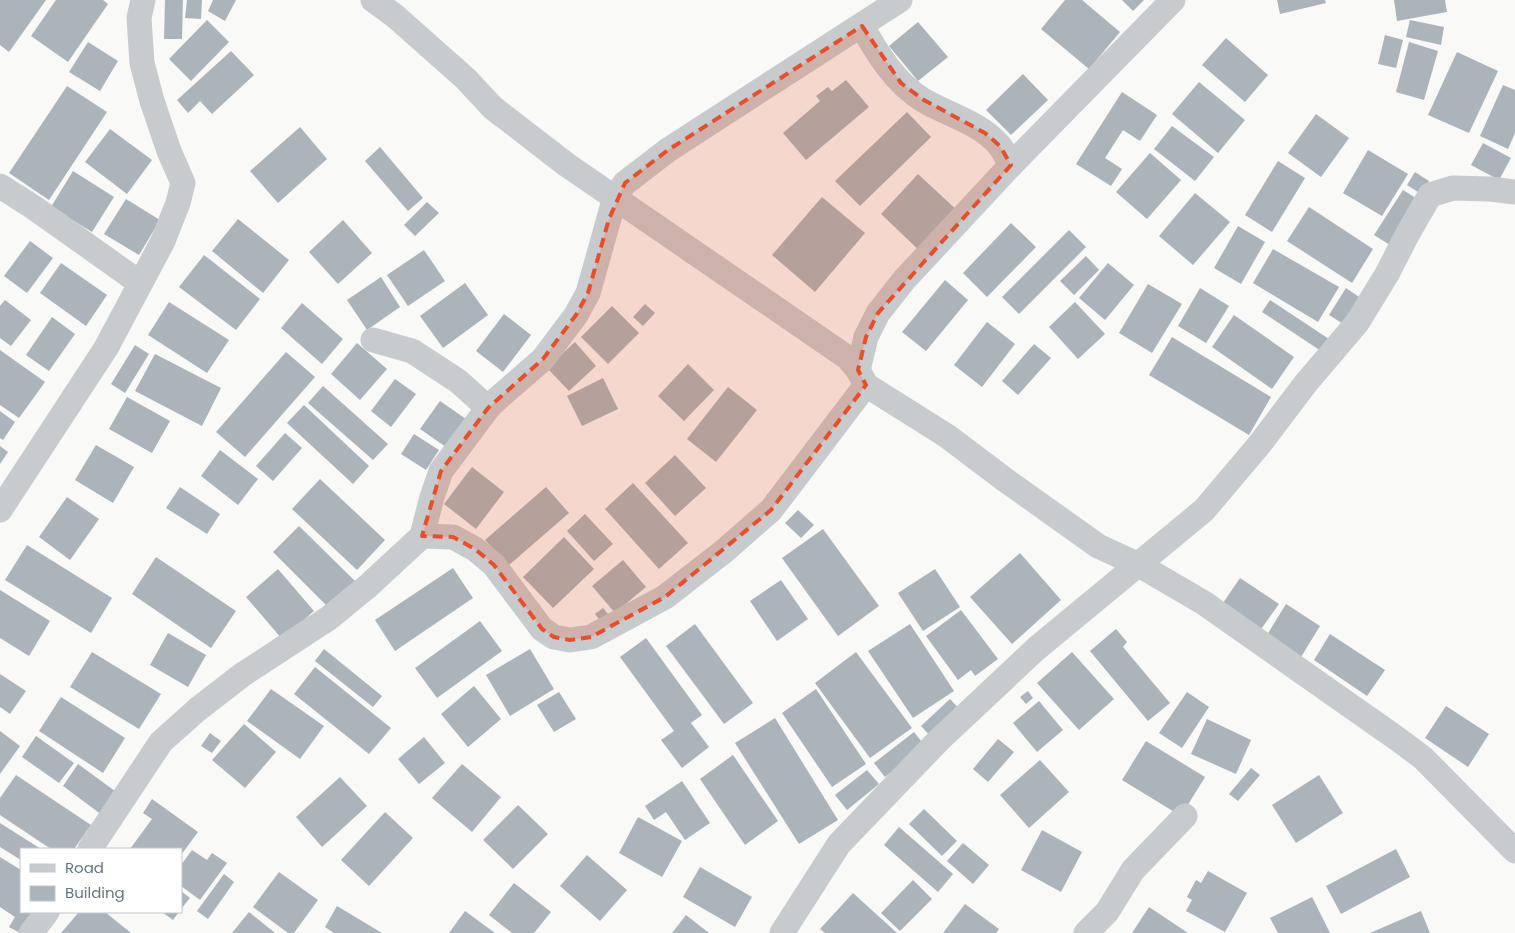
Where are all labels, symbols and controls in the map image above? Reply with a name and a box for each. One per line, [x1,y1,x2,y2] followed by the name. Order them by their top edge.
[20,848,182,913] legend
[65,857,104,878] text: Road
[65,882,125,903] text: Building

